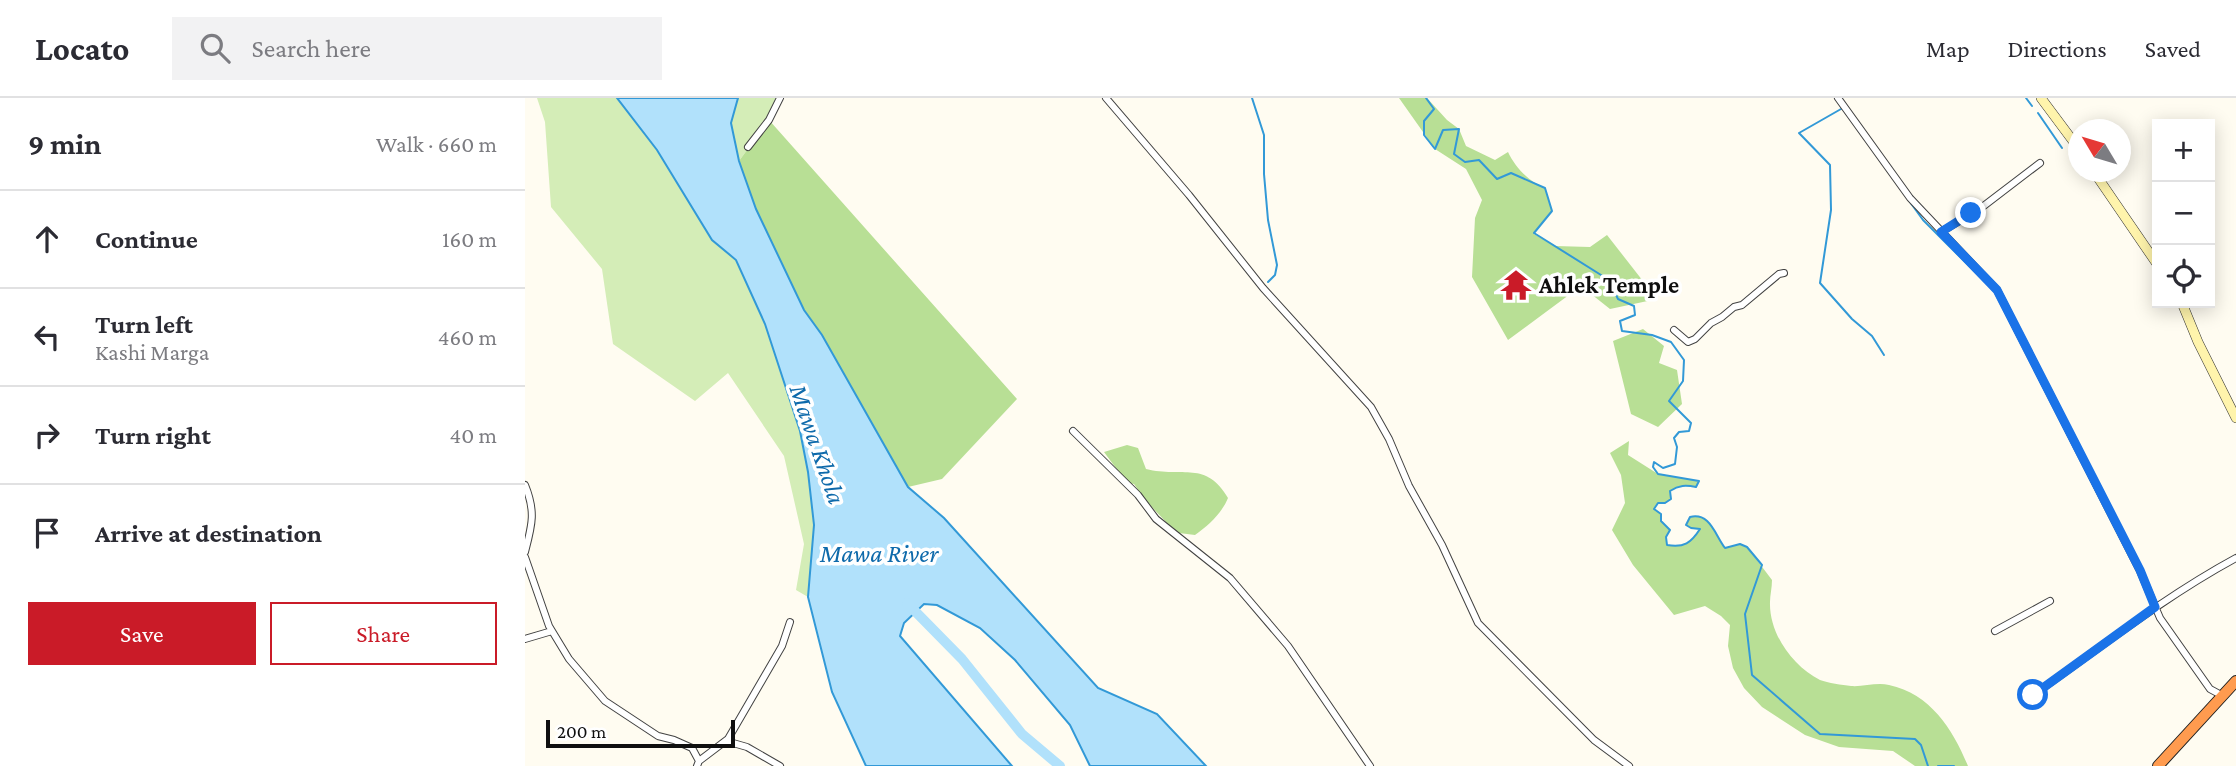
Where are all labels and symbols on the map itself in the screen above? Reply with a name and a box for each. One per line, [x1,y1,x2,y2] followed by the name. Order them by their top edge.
[2068,119,2131,182] north arrow
[1955,197,1986,228] route end
[1499,268,1533,302] temple icon: Ahlek Temple
[1538,271,1679,298] place label: Ahlek Temple
[783,380,852,508] water label: Mawa Khola
[819,539,939,568] water label: Mawa River
[2017,679,2048,710] route start
[546,717,735,749] scale bar

